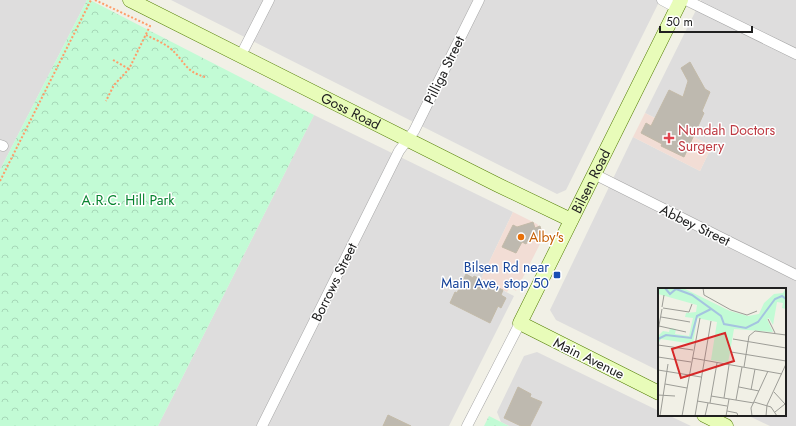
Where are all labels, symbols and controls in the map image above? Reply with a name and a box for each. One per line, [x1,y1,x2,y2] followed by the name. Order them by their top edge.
[660,8,752,34] scale bar
[666,13,693,31] text: 50 m
[419,32,469,108] street label: Pilliga Street
[317,88,384,134] street label: Goss Road
[678,120,775,156] place label: Nundah Doctors Surgery
[663,132,675,144] marker: Nundah Doctors Surgery
[566,146,615,217] street label: Bilsen Road
[82,190,175,210] park label: A.R.C. Hill Park
[656,199,734,251] street label: Abbey Street
[529,227,564,247] place label: Alby's
[516,232,526,242] marker: Alby's
[306,239,362,325] street label: Borrows Street
[441,257,549,293] place label: Bilsen Rd near Main Ave, stop 50
[552,270,562,280] marker: Bilsen Rd near Main Ave, stop 50
[658,288,786,416] inset map
[550,332,628,384] street label: Main Avenue

